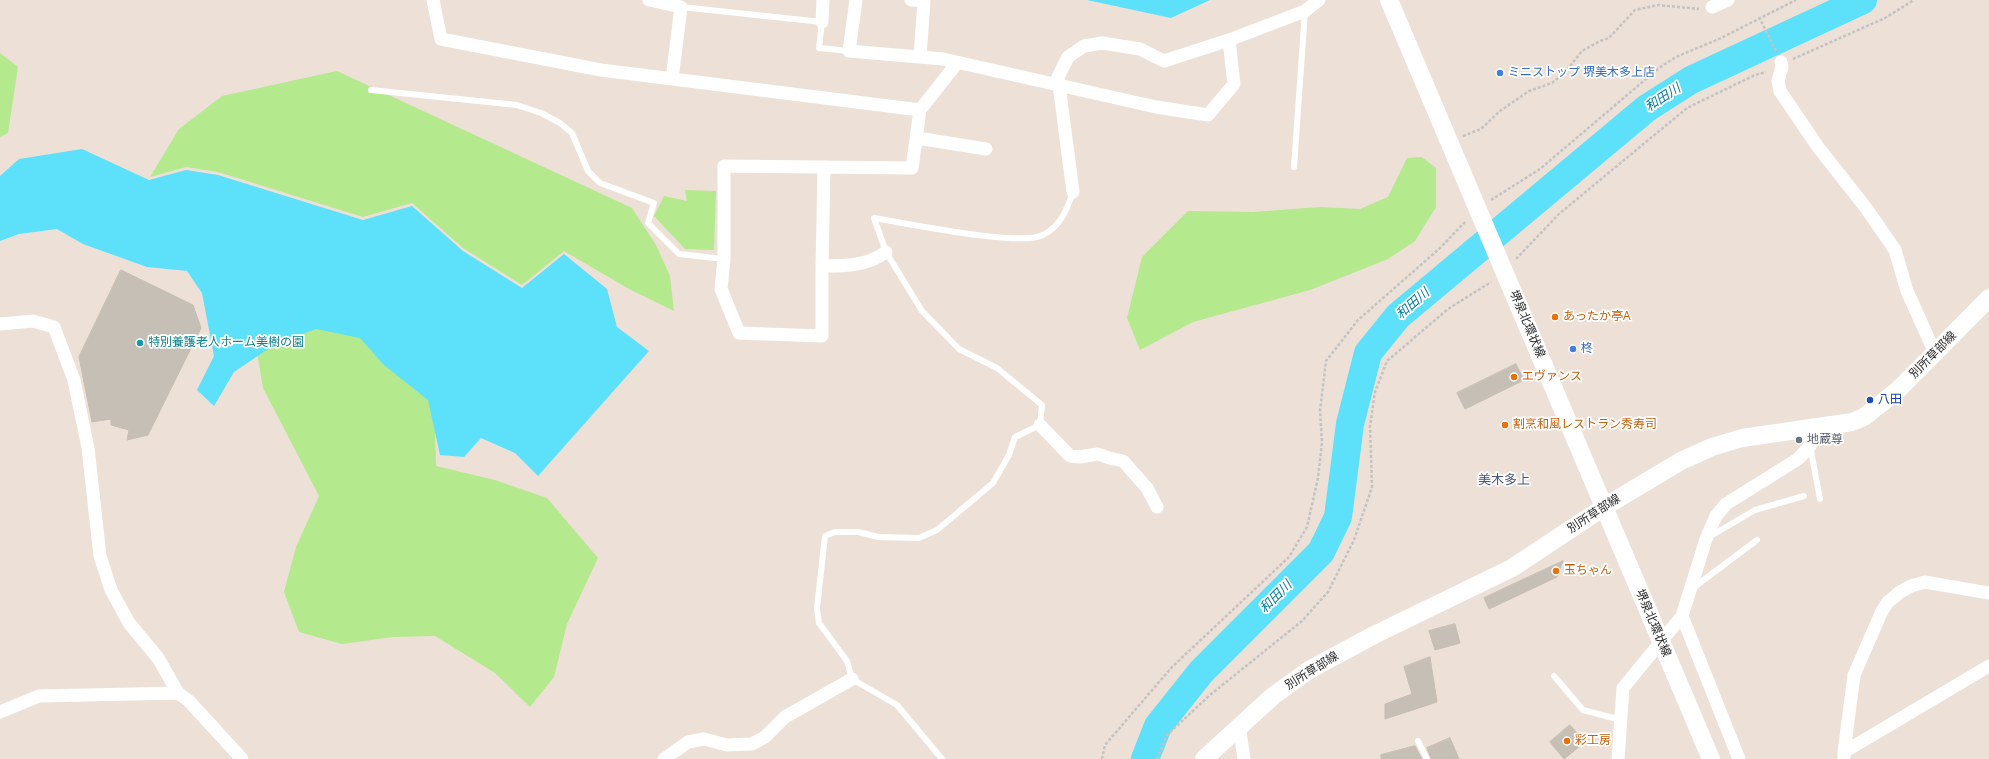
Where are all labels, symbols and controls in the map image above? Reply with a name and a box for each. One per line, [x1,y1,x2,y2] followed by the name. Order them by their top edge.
[1508,66,1655,80] place label: ミニストップ 堺美木多上店
[1495,68,1505,78] marker: ミニストップ 堺美木多上店
[1642,81,1684,115] water label: 和田川
[1393,285,1433,323] water label: 和田川
[1506,288,1548,360] street label: 堺泉北環状線
[1563,310,1631,324] place label: あったか亭A
[1550,312,1560,322] marker: あったか亭A
[1907,329,1959,381] street label: 別所草部線
[148,336,304,350] place label: 特別養護老人ホーム美樹の園
[135,338,145,348] marker: 特別養護老人ホーム美樹の園
[1581,342,1593,356] place label: 柊
[1568,344,1578,354] marker: 柊
[1522,370,1582,384] place label: エヴァンス
[1509,372,1519,382] marker: エヴァンス
[1878,393,1902,407] place label: 八田
[1865,395,1875,405] marker: 八田
[1513,418,1657,432] place label: 割烹和風レストラン秀寿司
[1500,420,1510,430] marker: 割烹和風レストラン秀寿司
[1807,433,1843,447] place label: 地蔵尊
[1794,435,1804,445] marker: 地蔵尊
[1478,472,1530,488] district label: 美木多上
[1565,492,1623,536] street label: 別所草部線
[1564,564,1612,578] place label: 玉ちゃん
[1551,566,1561,576] marker: 玉ちゃん
[1257,578,1295,616] water label: 和田川
[1632,587,1674,659] street label: 堺泉北環状線
[1283,649,1341,693] street label: 別所草部線
[1575,734,1611,748] place label: 彩工房
[1562,736,1572,746] marker: 彩工房

